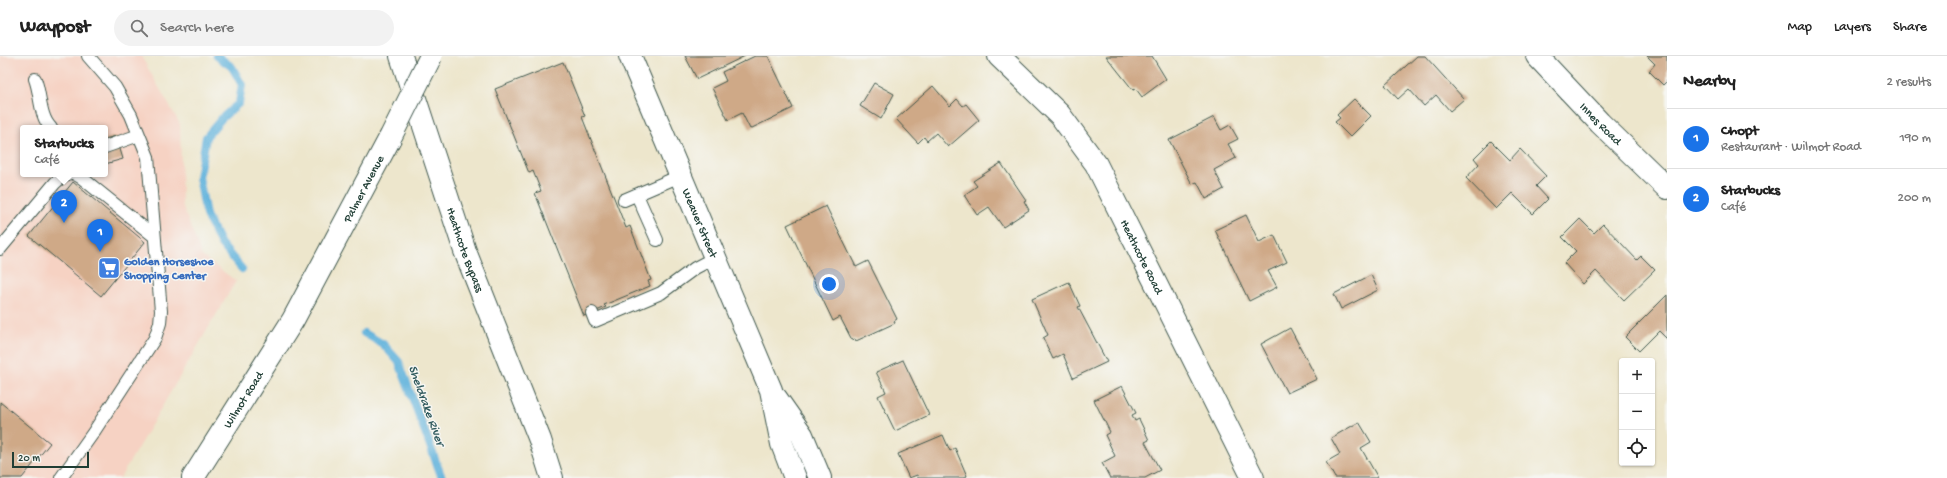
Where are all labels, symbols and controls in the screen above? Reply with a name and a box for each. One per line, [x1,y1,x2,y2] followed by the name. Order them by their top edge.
[114,10,394,46] search box
[20,16,90,39] text: Waypost
[128,17,150,39] icon: search
[160,19,234,37] text: Search here
[1788,19,1812,36] text: Map
[1834,19,1871,36] text: Layers
[1893,19,1927,36] text: Share
[1683,72,1736,92] text: Nearby
[1886,75,1931,90] text: 2 results
[1576,101,1624,150] street label: Innes Road
[1721,122,1758,140] text: Chopt
[20,125,108,177] popup
[1693,131,1699,146] text: 1
[1900,131,1931,146] text: 190 m
[35,135,93,153] text: Starbucks
[1721,140,1861,155] text: Restaurant · Wilmot Road
[35,153,59,168] text: Café
[341,153,389,226] street label: Palmer Avenue
[1721,182,1780,200] text: Starbucks
[678,187,720,261] street label: Weaver Street
[51,190,77,223] pin: 2
[1693,191,1699,206] text: 2
[1898,191,1931,206] text: 200 m
[1721,200,1746,215] text: Café
[442,206,486,295] street label: Heathcote Bypass
[1116,218,1165,298] street label: Heathcote Road
[87,219,113,252] pin: 1
[96,255,122,281] supermarket icon: Golden Horseshoe Shopping Center
[124,256,214,284] place label: Golden Horseshoe Shopping Center
[819,274,839,294] your location
[1619,358,1655,466] map controls
[1619,358,1655,394] button: +
[404,364,448,450] water label: Sheldrake River
[221,369,268,431] street label: Wilmot Road
[1619,394,1655,430] button: −
[1619,430,1655,466] button: locate
[12,450,89,469] scale bar
[18,453,40,465] text: 20 m

